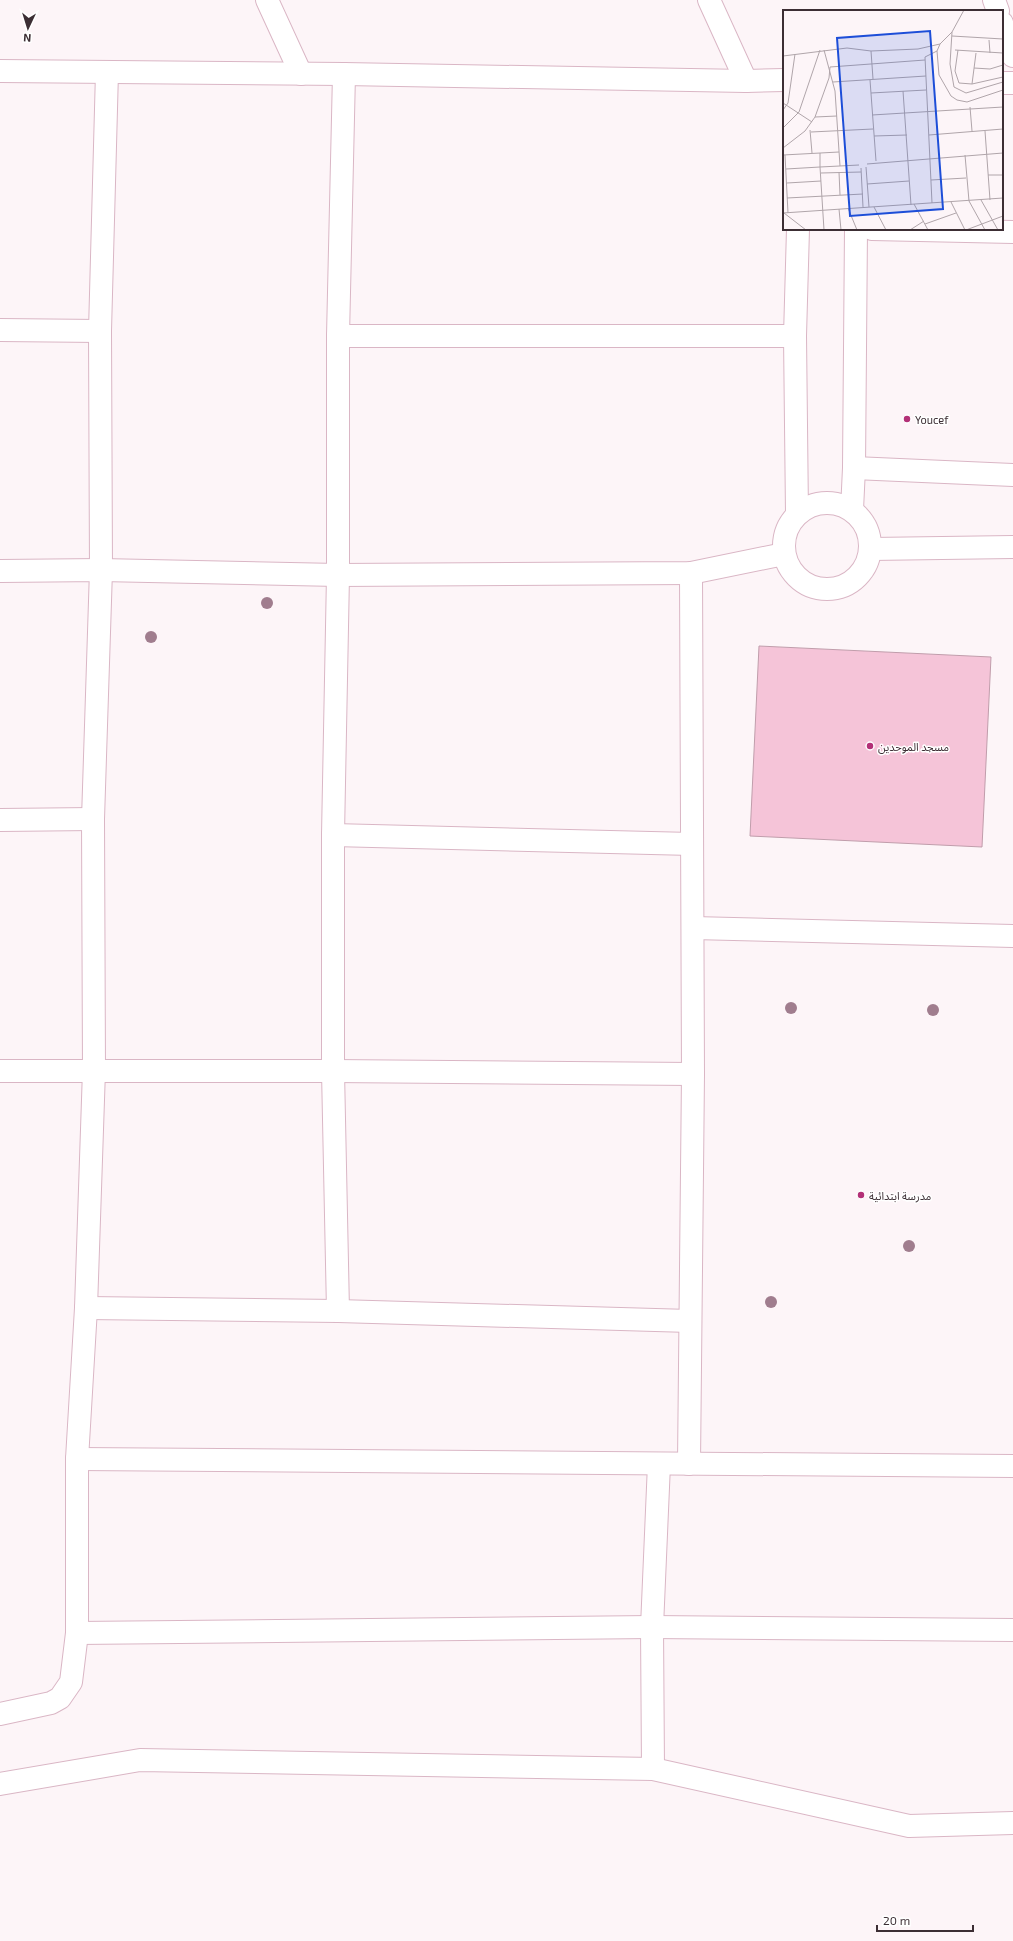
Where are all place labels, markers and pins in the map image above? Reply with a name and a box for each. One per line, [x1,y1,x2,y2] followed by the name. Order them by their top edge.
[915,413,949,426] place label: Youcef
[902,414,912,424] marker: Youcef
[878,740,949,754] place label: مسجد الموحدين
[865,741,875,751] marker: مسجد الموحدين
[869,1189,932,1203] place label: مدرسة ابتدائية
[856,1190,866,1200] marker: مدرسة ابتدائية

